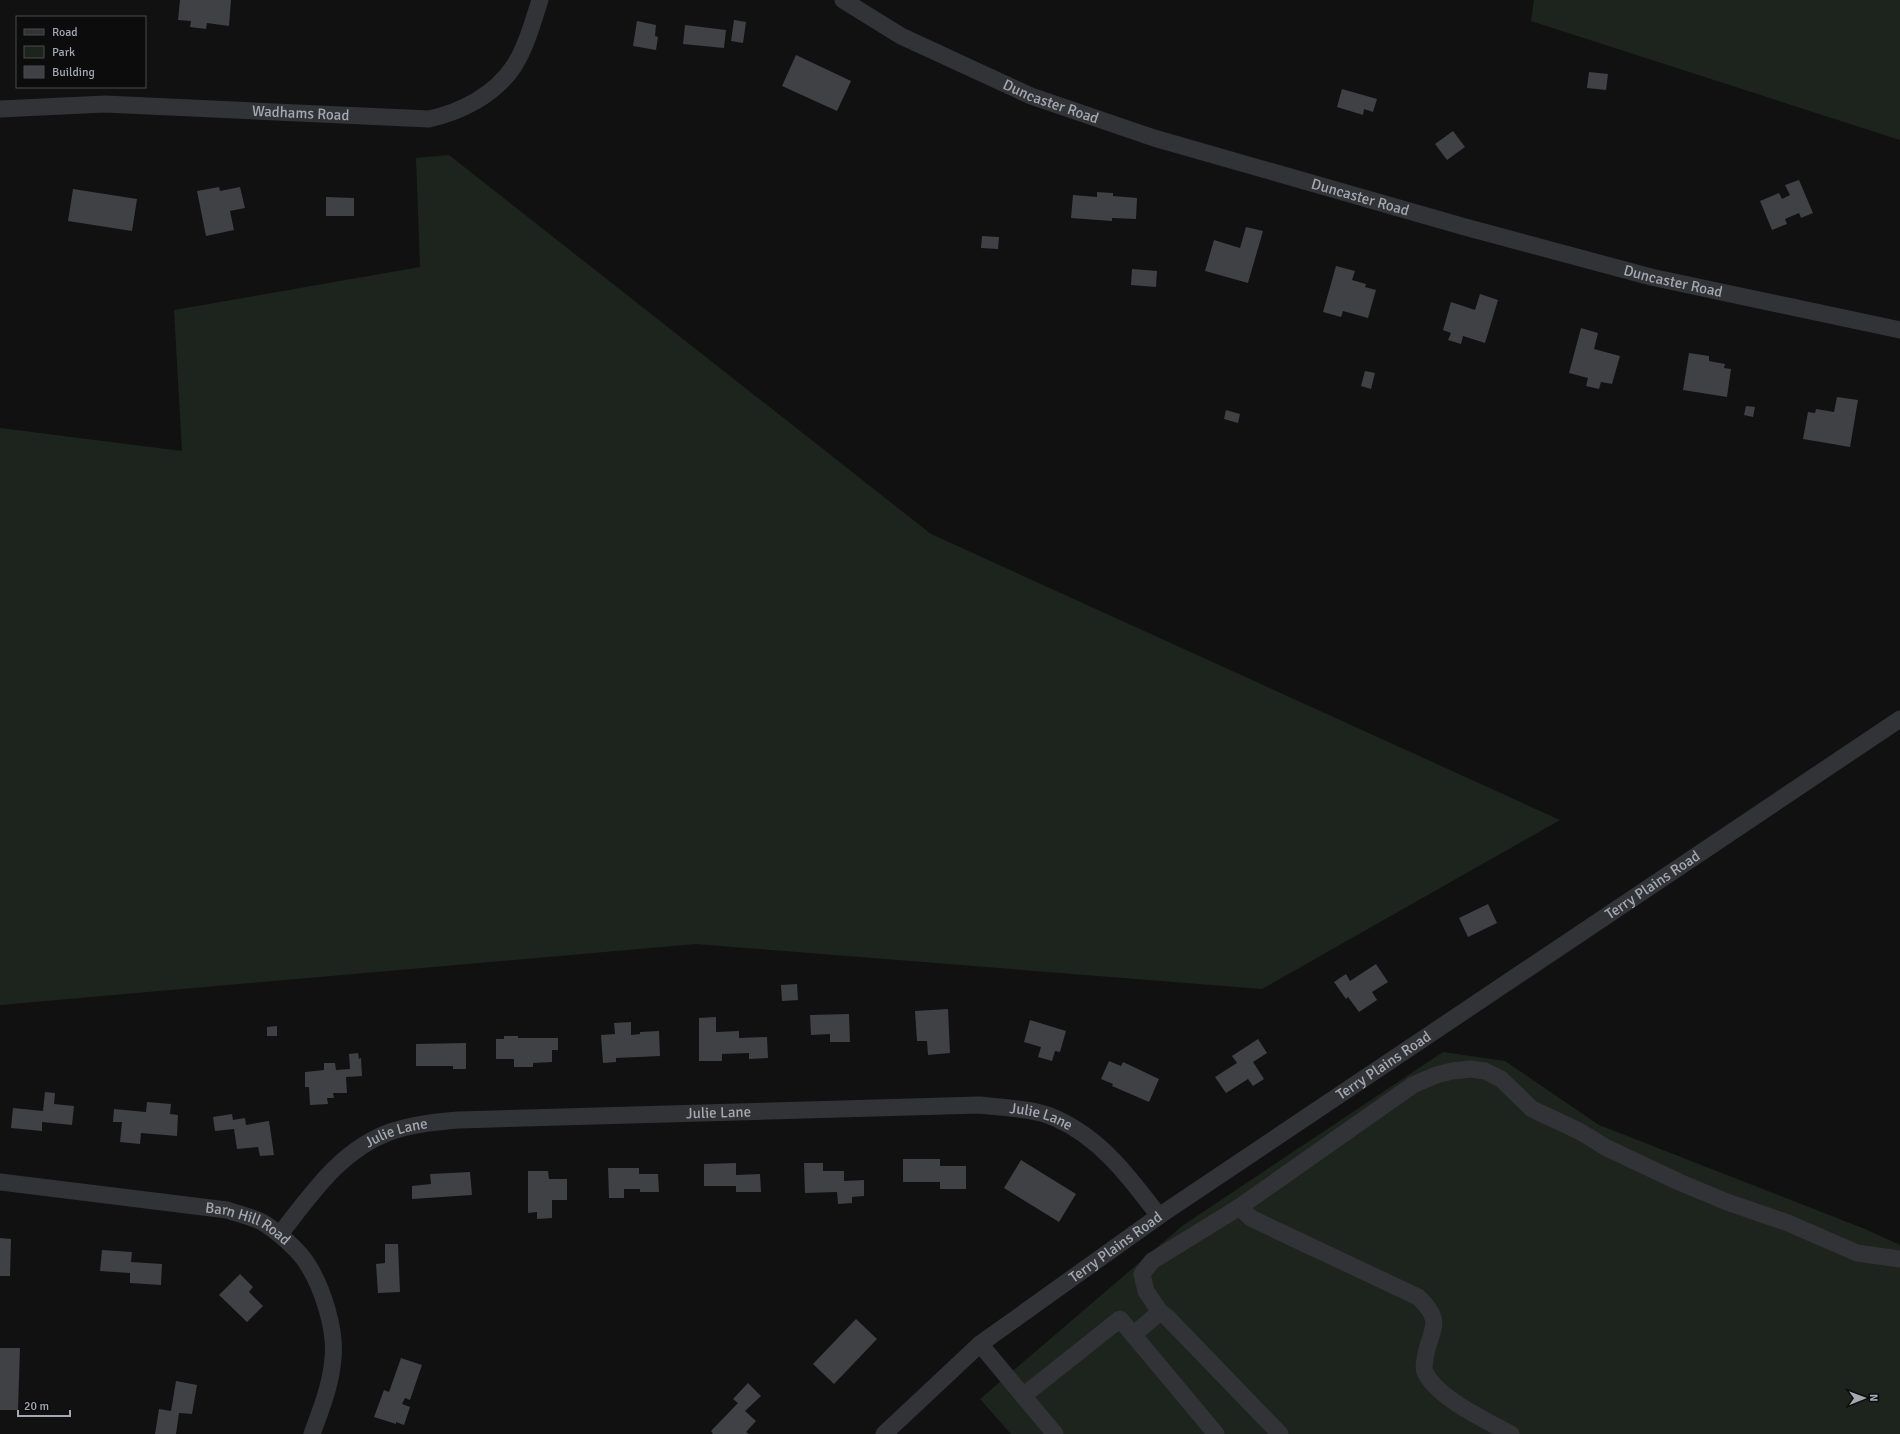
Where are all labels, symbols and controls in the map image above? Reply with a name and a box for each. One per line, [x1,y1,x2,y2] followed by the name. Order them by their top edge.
[16,16,146,88] legend
[52,25,78,40] text: Road
[52,45,75,60] text: Park
[52,65,95,80] text: Building
[1000,75,1101,127] street label: Duncaster Road
[252,102,350,124] street label: Wadhams Road
[1309,174,1411,220] street label: Duncaster Road
[1622,261,1724,301] street label: Duncaster Road
[1602,847,1703,923] street label: Terry Plains Road
[1333,1027,1434,1104] street label: Terry Plains Road
[1009,1099,1076,1134] street label: Julie Lane
[686,1103,751,1122] street label: Julie Lane
[361,1114,429,1151] street label: Julie Lane
[204,1198,294,1249] street label: Barn Hill Road
[1065,1208,1165,1287] street label: Terry Plains Road
[1844,1378,1884,1418] north arrow
[18,1392,70,1418] scale bar
[1867,1394,1880,1402] text: N
[24,1399,49,1414] text: 20 m

